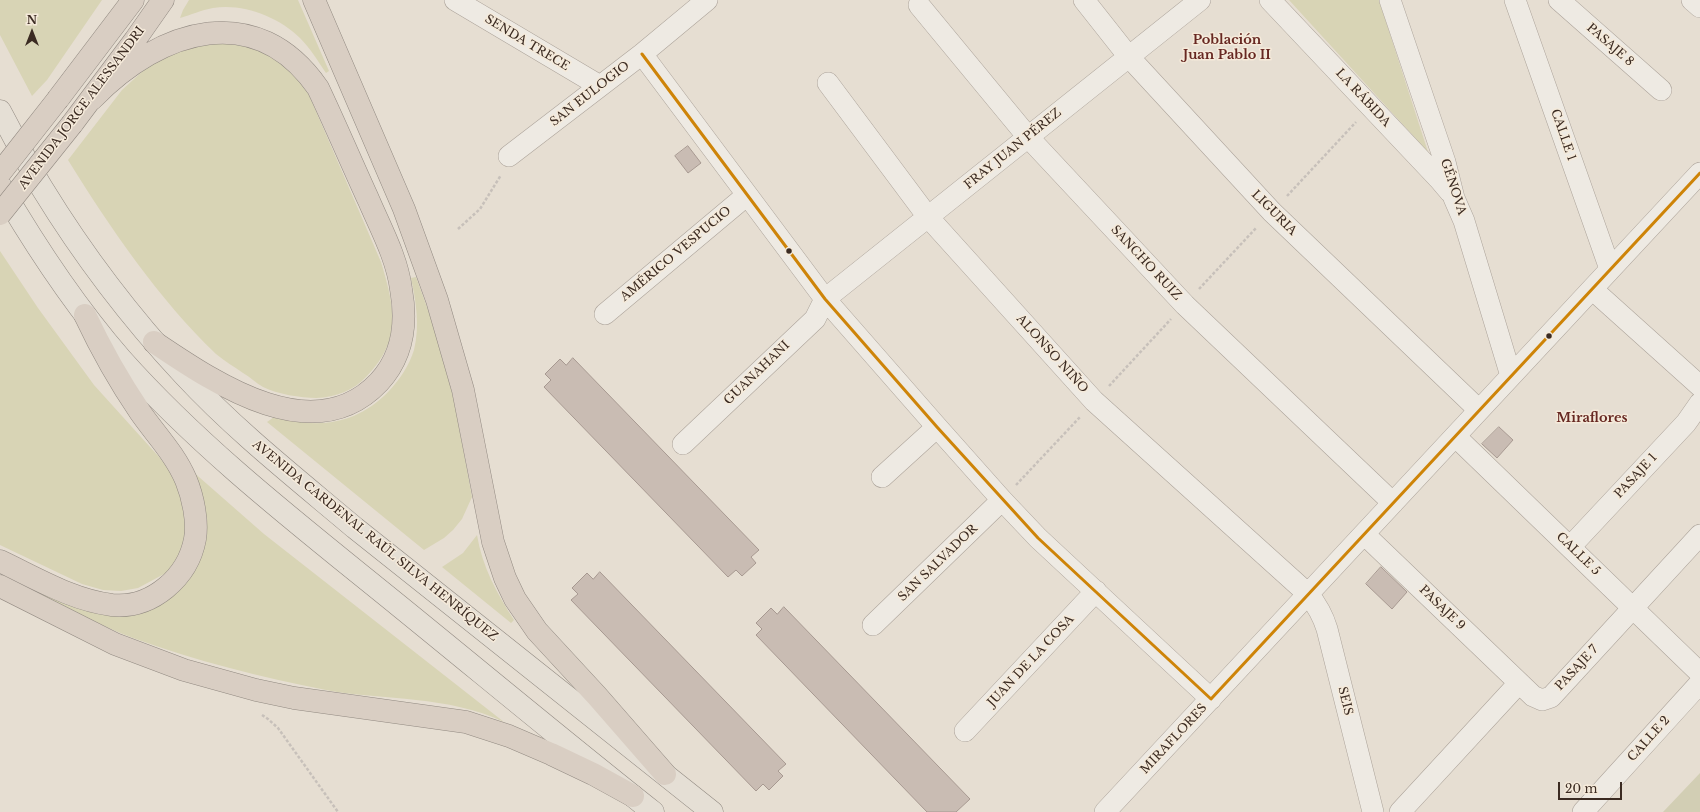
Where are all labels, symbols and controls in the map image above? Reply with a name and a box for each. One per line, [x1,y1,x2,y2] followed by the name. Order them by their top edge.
[12,12,52,52] north arrow
[482,12,572,74] street label: SENDA TRECE
[27,13,37,27] text: N
[1584,21,1636,69] street label: PASAJE 8
[16,24,148,192] street label: AVENIDA JORGE ALESSANDRI
[1183,32,1271,63] district label: Población Juan Pablo II
[547,59,633,129] street label: SAN EULOGIO
[1333,66,1393,130] street label: LA RÁBIDA
[962,105,1064,193] street label: FRAY JUAN PÉREZ
[1547,107,1579,163] street label: CALLE 1
[1437,157,1469,217] street label: GÉNOVA
[1248,187,1300,239] street label: LIGURIA
[618,204,734,304] street label: AMÉRICO VESPUCIO
[1108,223,1184,303] street label: SANCHO RUIZ
[784,246,794,256] unlabelled marker
[1013,312,1091,396] street label: ALONSO NIÑO
[1544,331,1554,341] unlabelled marker
[721,338,793,408] street label: GUANAHANI
[1556,410,1628,426] district label: Miraflores
[249,437,501,645] street label: AVENIDA CARDENAL RAÚL SILVA HENRÍQUEZ
[1612,451,1660,501] street label: PASAJE 1
[895,522,981,604] street label: SAN SALVADOR
[1553,530,1603,578] street label: CALLE 5
[1416,583,1468,633] street label: PASAJE 9
[985,612,1077,710] street label: JUAN DE LA COSA
[1552,642,1602,694] street label: PASAJE 7
[1334,685,1356,717] street label: SEIS
[1138,701,1210,777] street label: MIRAFLORES
[1625,713,1673,765] street label: CALLE 2
[1560,774,1624,800] scale bar
[1565,781,1597,796] text: 20 m

